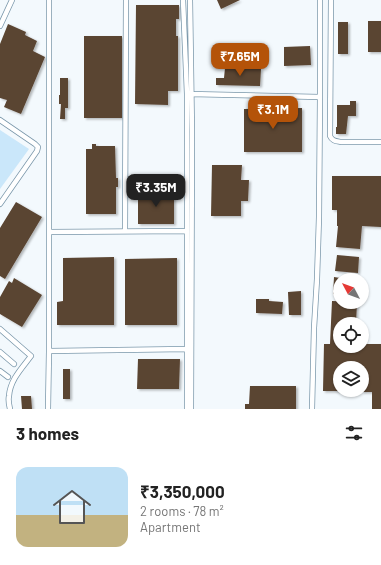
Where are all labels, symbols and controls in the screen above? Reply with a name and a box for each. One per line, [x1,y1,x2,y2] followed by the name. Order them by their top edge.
[207,43,273,77] pin: ₹7.65M
[220,48,260,64] text: ₹7.65M
[245,96,301,130] pin: ₹3.1M
[257,101,289,117] text: ₹3.1M
[123,174,189,208] pin: ₹3.35M
[135,179,177,195] text: ₹3.35M
[333,273,369,309] north arrow
[333,273,369,397] map controls
[333,317,369,353] button: locate
[333,361,369,397] button: layers
[343,422,365,444] icon: filters
[16,423,79,443] text: 3 homes
[140,481,225,501] text: ₹3,350,000
[48,483,96,531] icon: home
[140,503,224,519] text: 2 rooms · 78 m²
[140,519,201,535] text: Apartment

